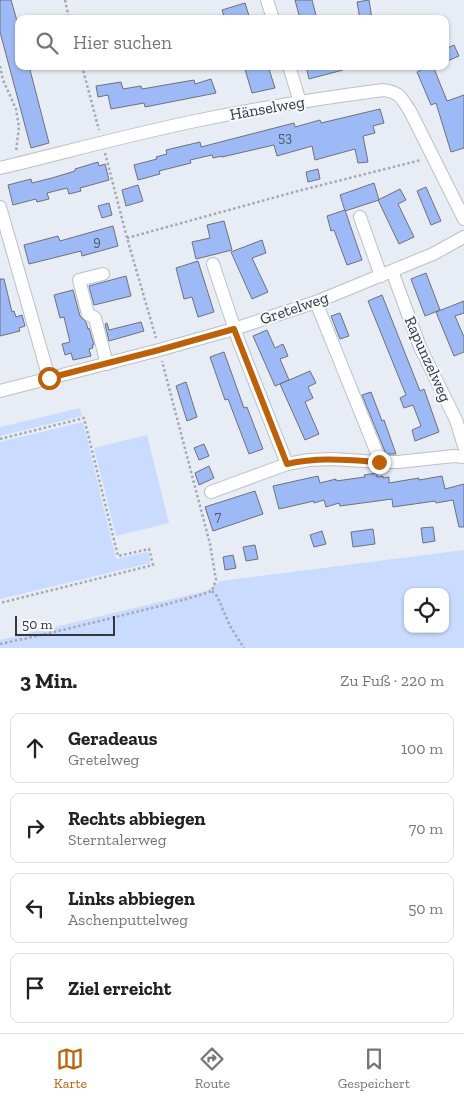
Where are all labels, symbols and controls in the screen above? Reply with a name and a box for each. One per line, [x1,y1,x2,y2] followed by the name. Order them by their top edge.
[15,15,449,70] search box
[33,29,61,57] icon: search
[73,31,172,54] text: Hier suchen
[228,92,306,124] street label: Hänselweg
[278,129,292,146] house number: 53
[93,233,101,250] house number: 9
[257,287,331,329] street label: Gretelweg
[401,313,455,405] street label: Rapunzelweg
[38,367,61,390] route start
[368,451,391,474] route end
[215,508,222,525] house number: 7
[404,588,449,633] map controls
[404,588,449,633] button: locate
[15,613,115,636] scale bar
[22,616,53,633] text: 50 m
[20,668,77,693] text: 3 Min.
[340,671,444,690] text: Zu Fuß · 220 m
[68,727,158,750] text: Geradeaus
[21,734,49,762] icon: ahead
[401,739,443,758] text: 100 m
[68,750,139,769] text: Gretelweg
[68,807,206,830] text: Rechts abbiegen
[21,814,49,842] icon: right
[409,819,443,838] text: 70 m
[68,830,166,849] text: Sterntalerweg
[68,887,195,910] text: Links abbiegen
[21,894,49,922] icon: left
[408,899,443,918] text: 50 m
[68,910,188,929] text: Aschenputtelweg
[21,974,49,1002] icon: arrive
[68,977,171,1000] text: Ziel erreicht
[54,1045,87,1092] tab: Karte
[195,1045,230,1092] tab: Route
[338,1045,410,1092] tab: Gespeichert

